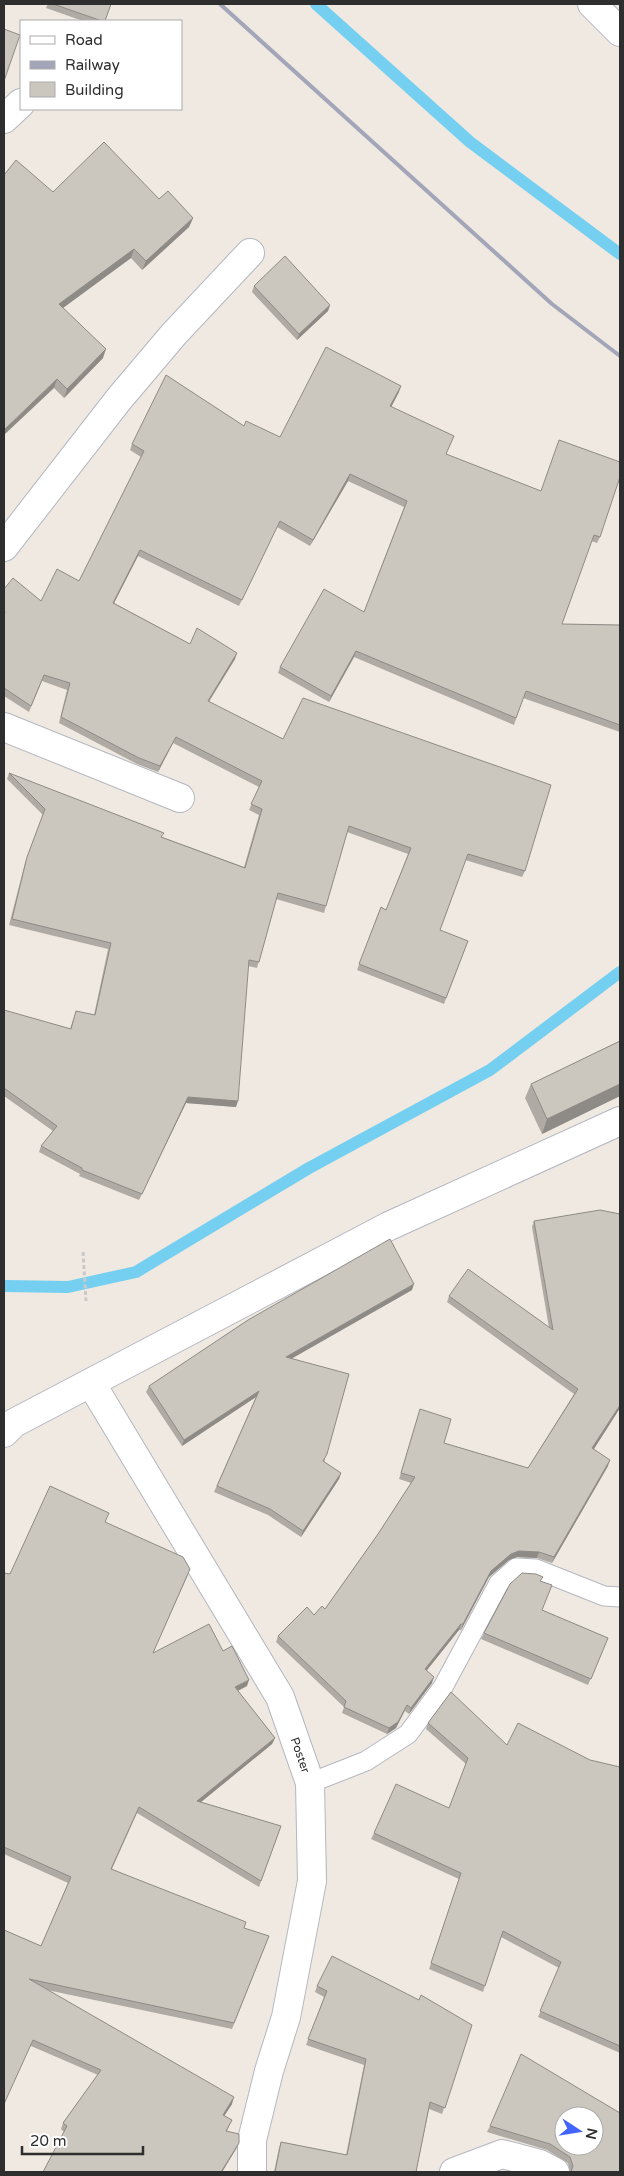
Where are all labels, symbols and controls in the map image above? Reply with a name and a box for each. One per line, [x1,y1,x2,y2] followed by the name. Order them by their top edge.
[20,20,182,110] legend
[65,31,103,49] text: Road
[65,56,120,74] text: Railway
[65,81,124,99] text: Building
[288,1735,313,1775] street label: Poster
[554,2106,604,2156] north arrow
[22,2124,144,2156] scale bar
[582,2126,601,2141] text: N
[30,2132,67,2150] text: 20 m

